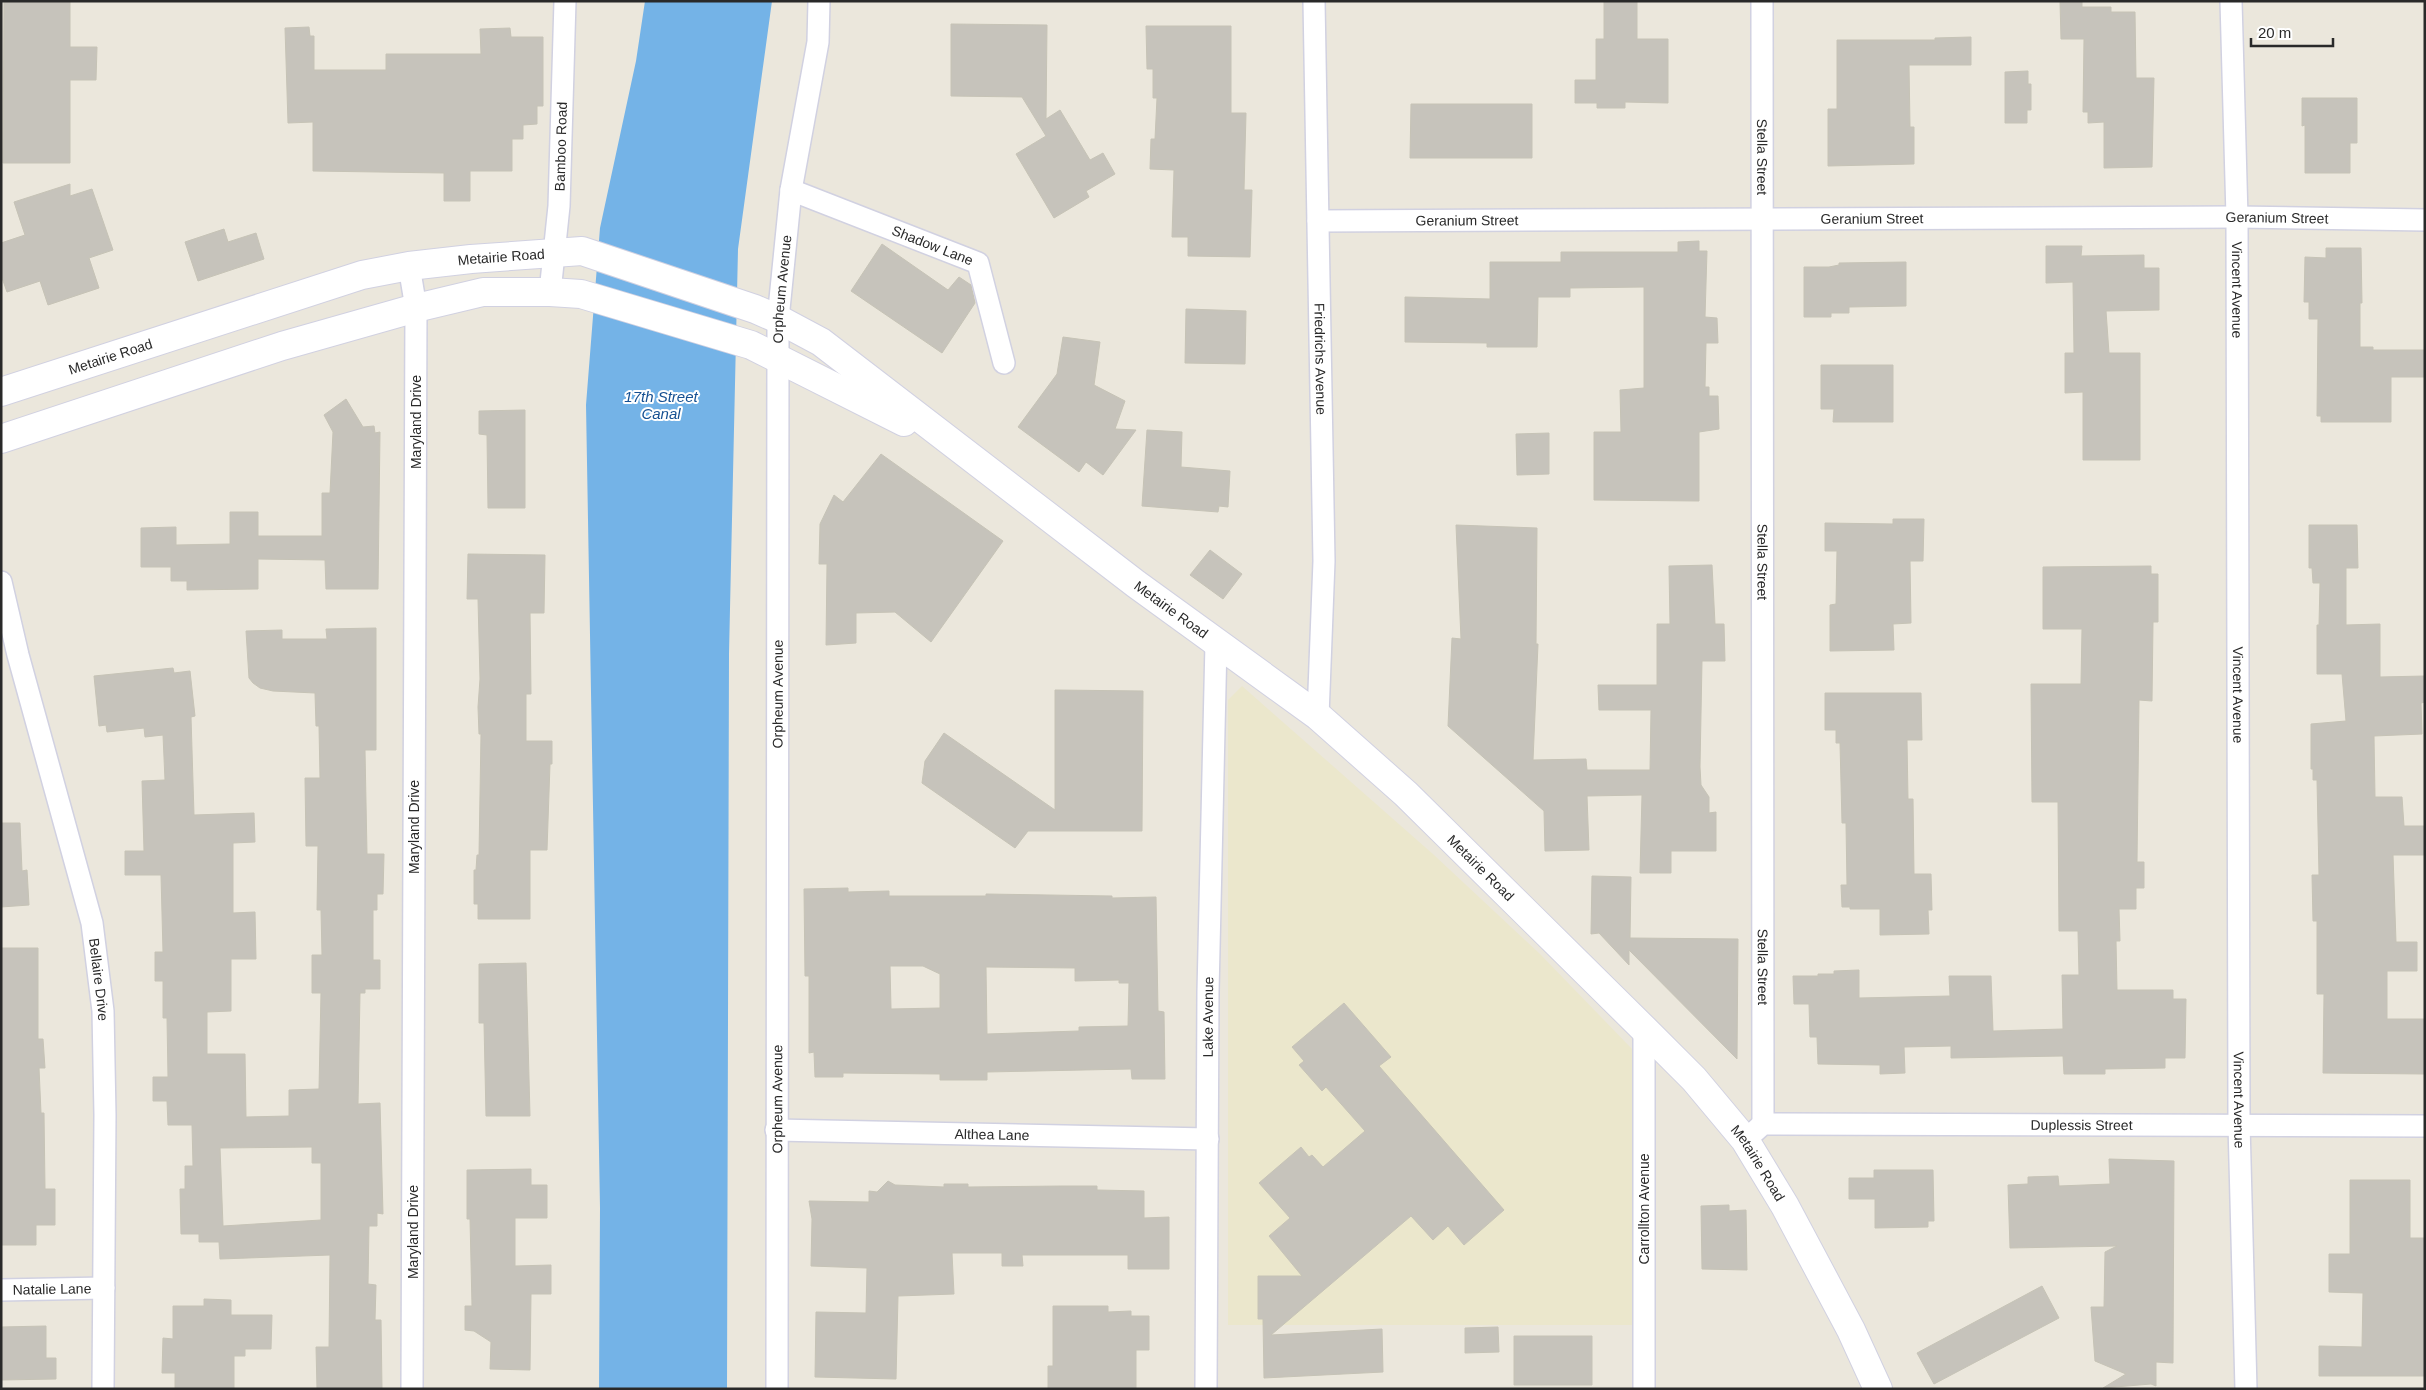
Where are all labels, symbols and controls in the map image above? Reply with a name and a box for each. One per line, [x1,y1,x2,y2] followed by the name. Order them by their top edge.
[2251,15,2334,47] scale bar
[2258,24,2291,41] text: 20 m
[551,101,570,192] street label: Bamboo Road
[1754,119,1770,195] street label: Stella Street
[2226,209,2329,226] street label: Geranium Street
[1821,210,1924,227] street label: Geranium Street
[1416,212,1519,229] street label: Geranium Street
[890,222,976,268] street label: Shadow Lane
[770,234,794,343] street label: Orpheum Avenue
[2229,241,2245,339] street label: Vincent Avenue
[457,246,545,268] street label: Metairie Road
[1311,303,1329,415] street label: Friedrichs Avenue
[66,335,154,378] street label: Metairie Road
[408,375,424,469] street label: Maryland Drive
[624,388,699,422] water label: 17th Street Canal
[1754,524,1771,600] street label: Stella Street
[1131,577,1211,642] street label: Metairie Road
[770,639,786,748] street label: Orpheum Avenue
[2230,646,2246,744] street label: Vincent Avenue
[406,780,422,874] street label: Maryland Drive
[1444,831,1517,904] street label: Metairie Road
[1755,929,1771,1005] street label: Stella Street
[86,937,111,1021] street label: Bellaire Drive
[1200,976,1216,1057] street label: Lake Avenue
[769,1044,785,1153] street label: Orpheum Avenue
[2231,1051,2248,1149] street label: Vincent Avenue
[2030,1117,2133,1133] street label: Duplessis Street
[1728,1122,1788,1204] street label: Metairie Road
[954,1126,1030,1143] street label: Althea Lane
[1636,1153,1652,1265] street label: Carrollton Avenue
[405,1185,421,1279] street label: Maryland Drive
[12,1280,92,1298] street label: Natalie Lane

